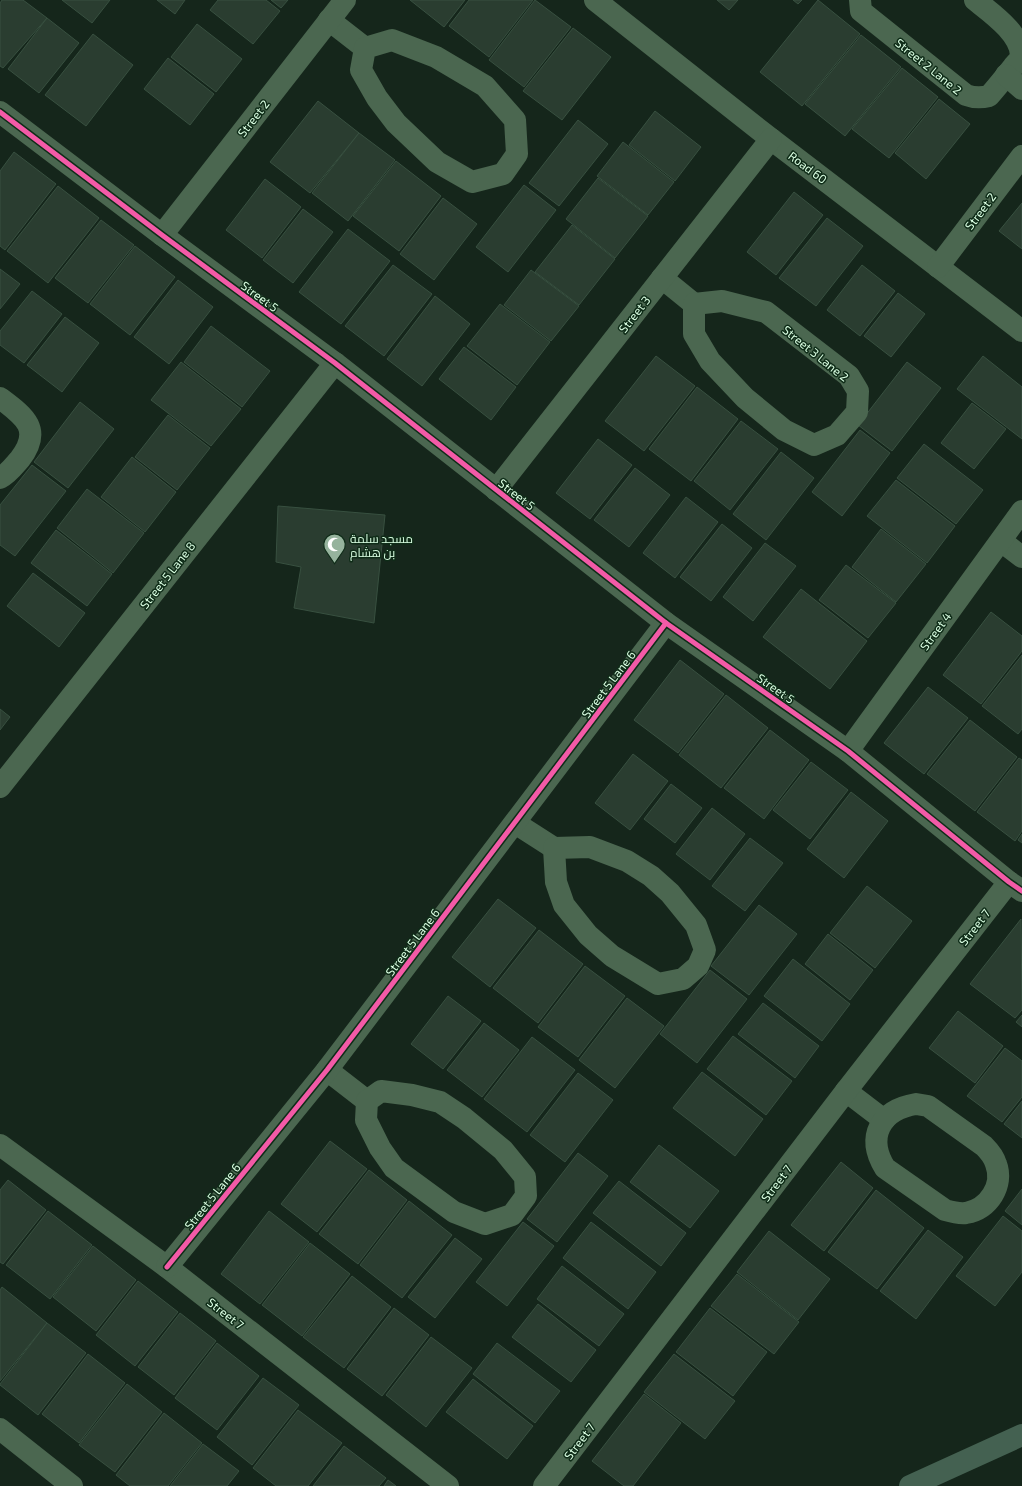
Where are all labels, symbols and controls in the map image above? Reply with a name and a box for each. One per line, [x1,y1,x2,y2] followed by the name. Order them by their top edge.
[893,35,965,97] street label: Street 2 Lane 2
[234,97,272,139] street label: Street 2
[786,148,830,186] street label: Road 60
[962,190,999,232] street label: Street 2
[239,278,281,314] street label: Street 5
[615,293,653,335] street label: Street 3
[780,322,852,384] street label: Street 3 Lane 2
[496,475,538,513] street label: Street 5
[350,531,413,561] place label: مسجد سلمة بن هشام
[321,532,347,565] mosque icon: مسجد سلمة بن هشام
[136,539,198,611] street label: Street 5 Lane 8
[917,609,953,653] street label: Street 4
[578,647,638,721] street label: Street 5 Lane 6
[755,670,797,706] street label: Street 5
[382,905,442,979] street label: Street 5 Lane 6
[956,906,992,948] street label: Street 7
[181,1160,243,1232] street label: Street 5 Lane 6
[758,1162,794,1204] street label: Street 7
[205,1295,247,1331] street label: Street 7
[561,1420,597,1462] street label: Street 7

